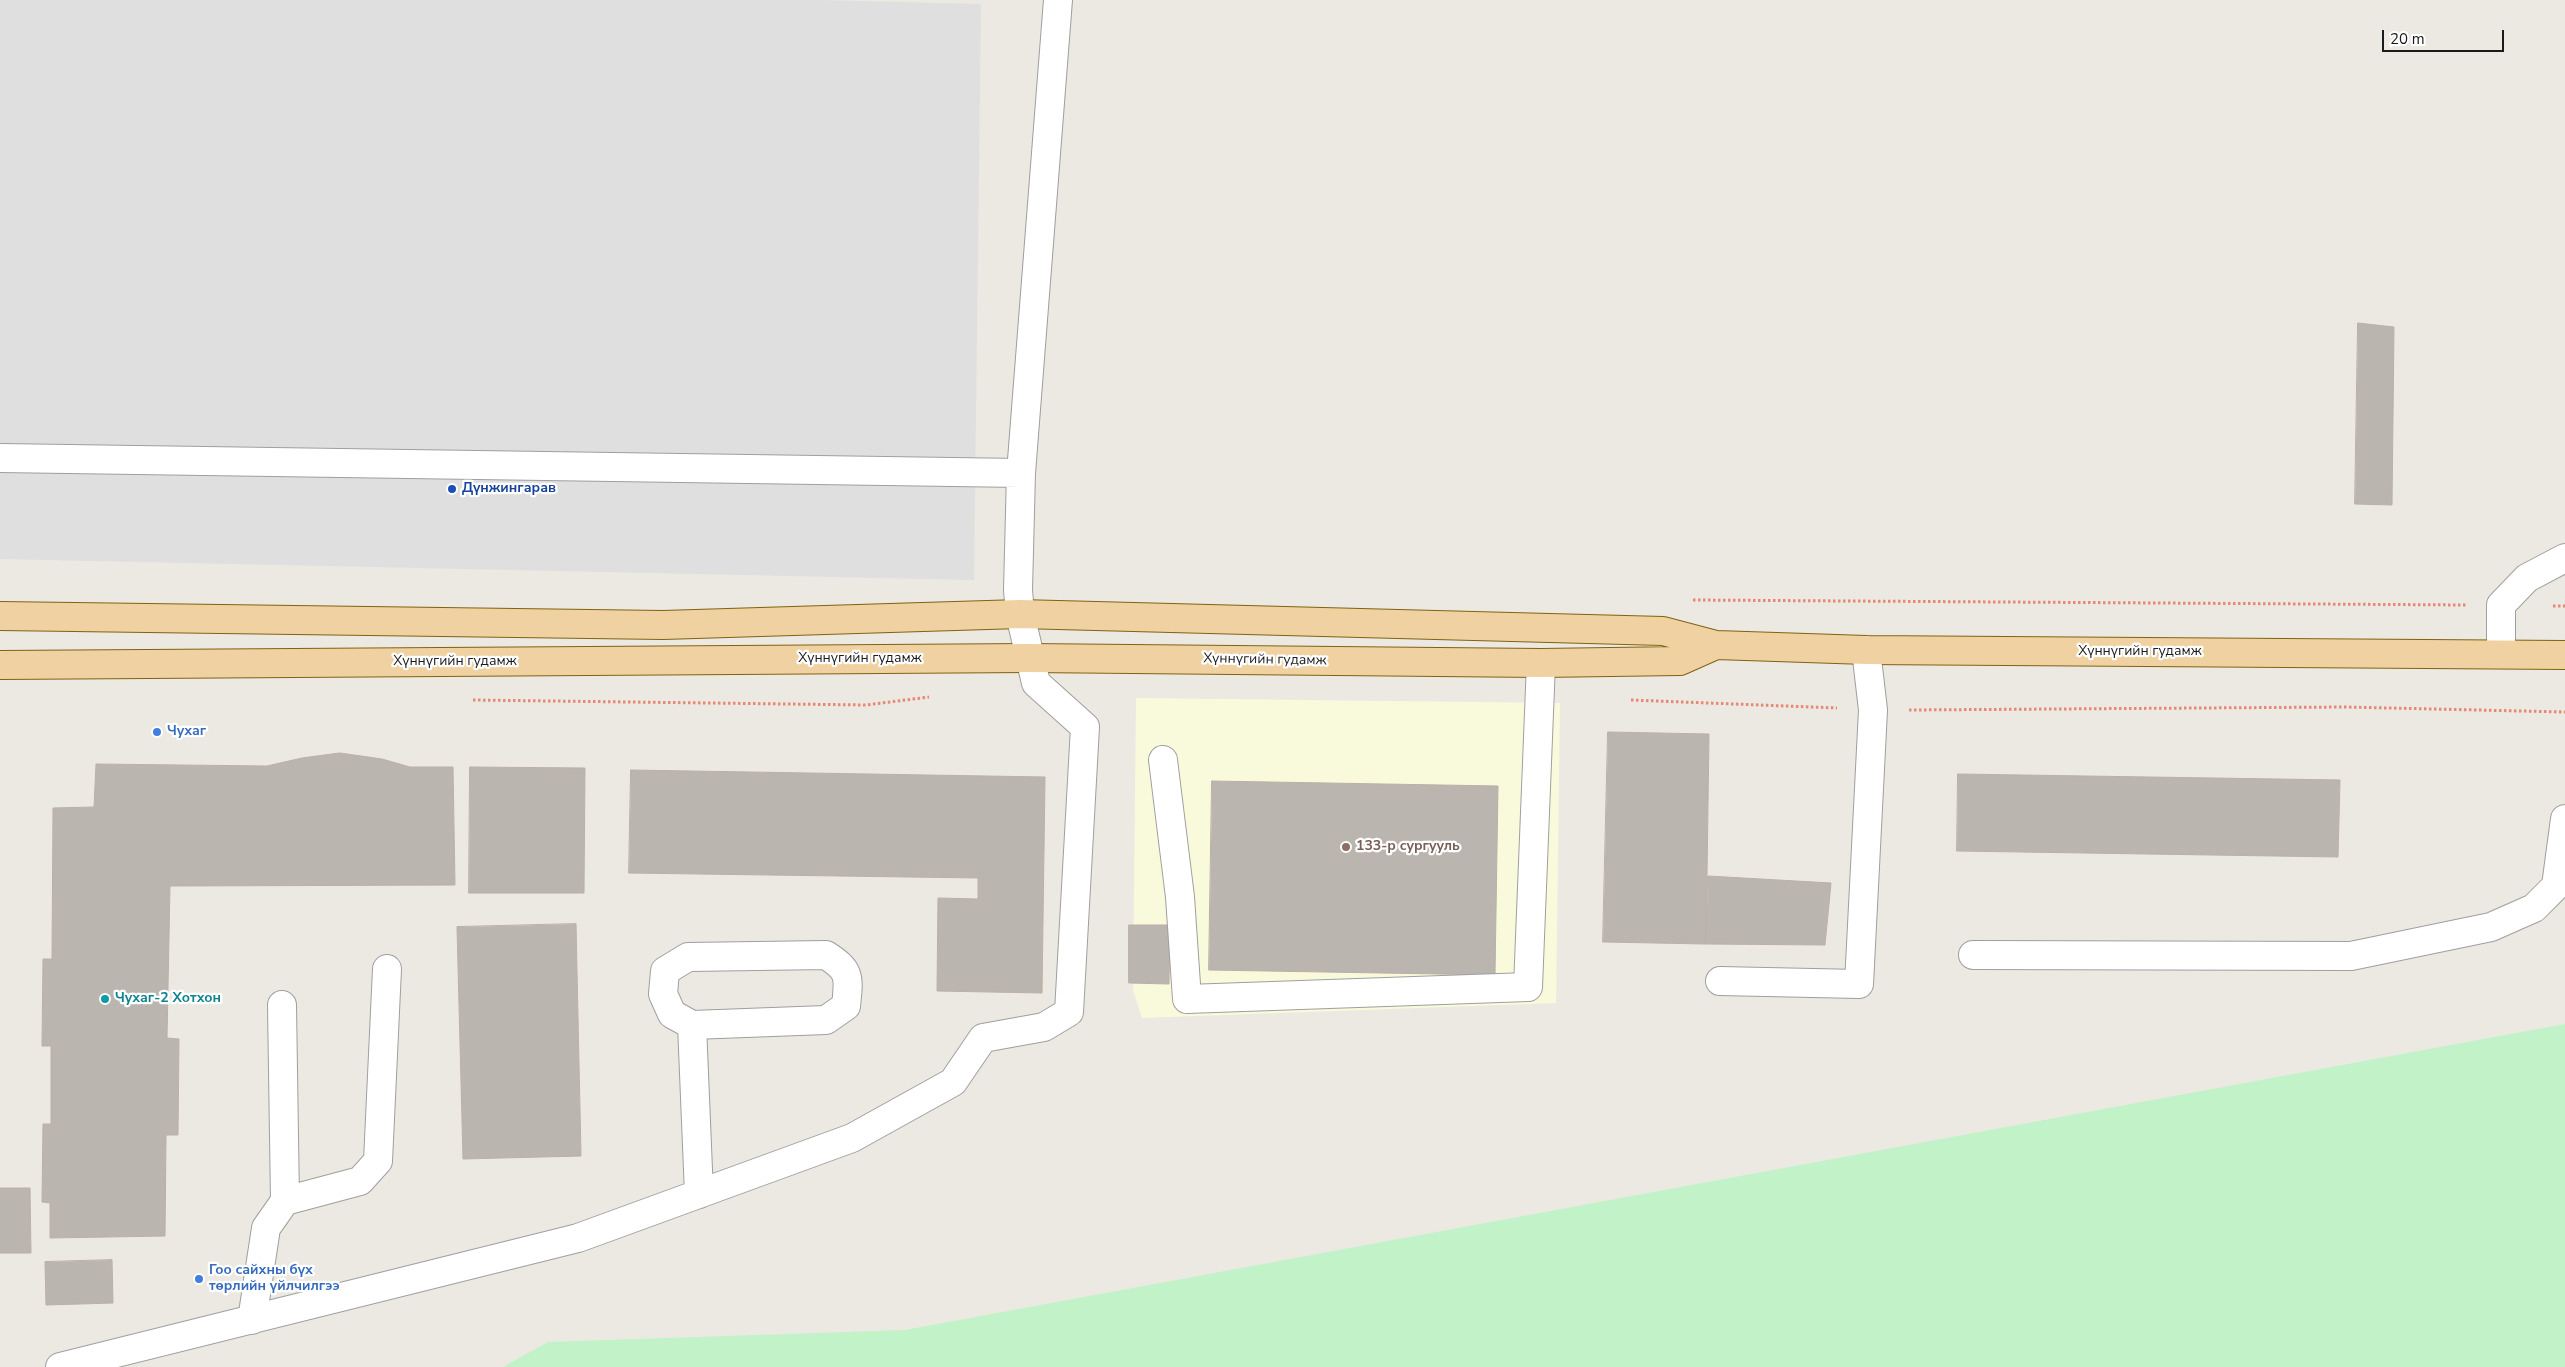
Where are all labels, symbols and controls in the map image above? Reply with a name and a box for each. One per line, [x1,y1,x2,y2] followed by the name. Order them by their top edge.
[2385,20,2508,52] scale bar
[2390,29,2425,49] text: 20 m
[462,481,556,497] place label: Дүнжингарав
[446,483,458,495] marker: Дүнжингарав
[2078,644,2202,660] street label: Хүннүгийн гудамж
[798,651,922,667] street label: Хүннүгийн гудамж
[1203,651,1327,669] street label: Хүннүгийн гудамж
[393,654,517,670] street label: Хүннүгийн гудамж
[167,724,206,740] place label: Чухаг
[151,726,163,738] marker: Чухаг
[1356,839,1460,855] place label: 133-р сургууль
[1340,841,1352,853] marker: 133-р сургууль
[115,991,221,1007] place label: Чухаг-2 Хотхон
[99,993,111,1005] marker: Чухаг-2 Хотхон
[209,1263,340,1295] place label: Гоо сайхны бүх төрлийн үйлчилгээ
[193,1273,205,1285] marker: Гоо сайхны бүх төрлийн үйлчилгээ

